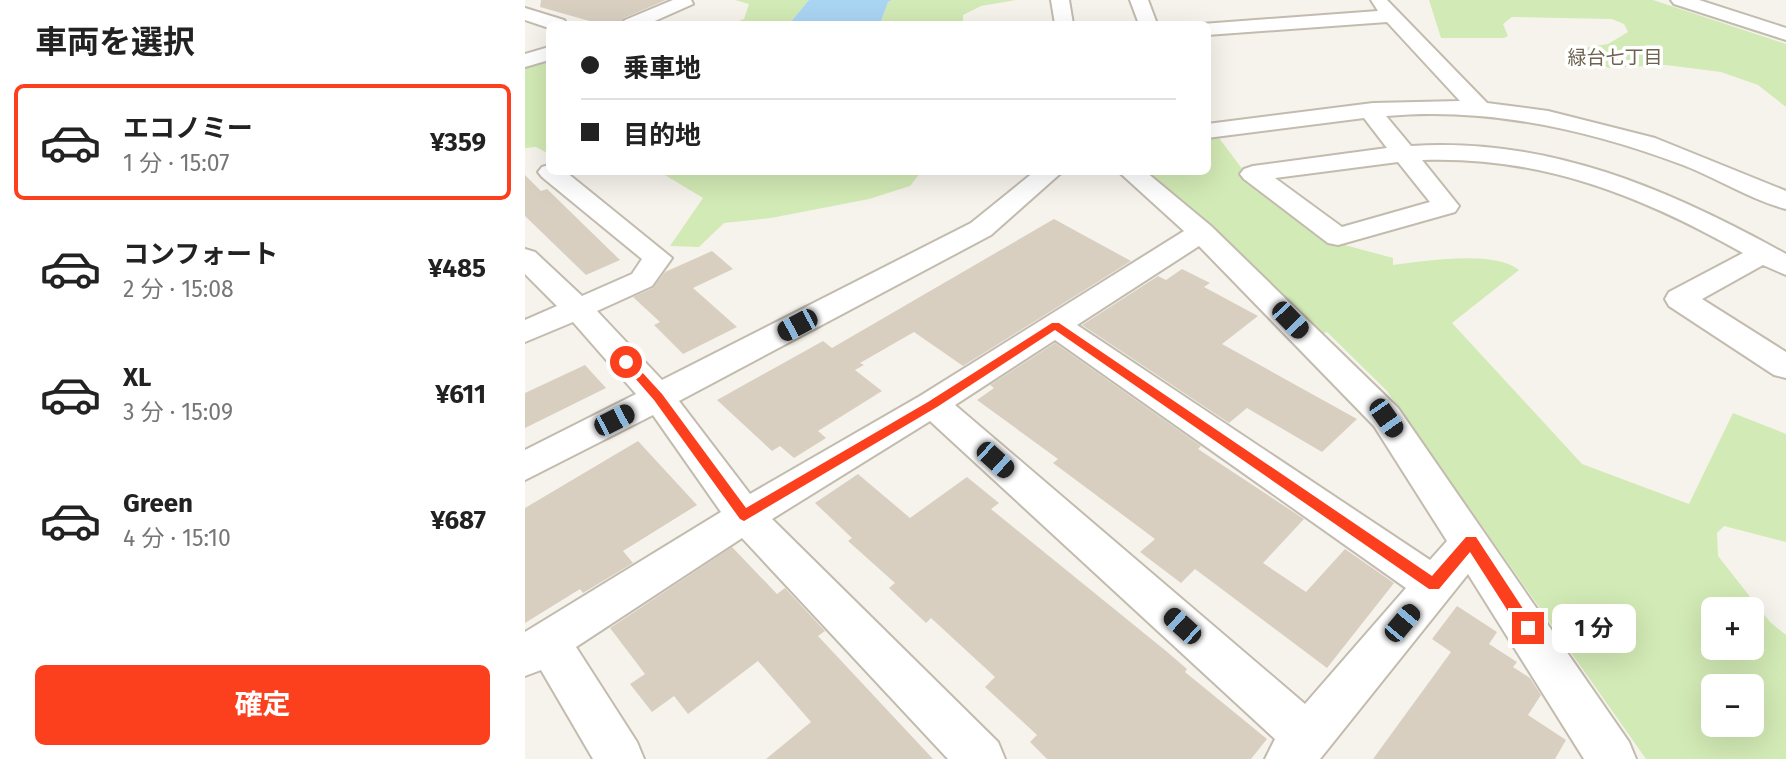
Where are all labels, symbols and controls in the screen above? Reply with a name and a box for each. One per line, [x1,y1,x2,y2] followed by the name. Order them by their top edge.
[35,23,195,61] text: 車両を選択
[1567,46,1663,69] district label: 緑台七丁目
[623,53,701,84] text: 乗車地
[39,111,102,174] icon: car
[123,113,253,144] text: エコノミー
[623,120,701,151] text: 目的地
[430,127,486,158] text: ¥359
[123,149,229,177] text: 1 分 · 15:07
[39,237,102,300] icon: car
[123,239,278,270] text: コンフォート
[428,253,486,284] text: ¥485
[123,275,234,303] text: 2 分 · 15:08
[1268,298,1313,342] car
[774,306,821,344] car
[610,346,642,378] route start
[123,362,151,393] text: XL
[39,363,102,426] icon: car
[435,379,486,410] text: ¥611
[1366,395,1407,441] car
[123,398,233,426] text: 3 分 · 15:09
[591,401,638,439] car
[973,438,1018,482] car
[123,488,193,519] text: Green
[39,489,102,552] icon: car
[430,505,486,536] text: ¥687
[123,524,231,552] text: 4 分 · 15:10
[1701,597,1764,737] map controls
[1701,597,1764,660] button: +
[1381,600,1424,646] car
[1160,604,1205,648] car
[1553,604,1637,652] callout: 1 分
[1512,612,1544,644] route end
[1574,614,1614,642] text: 1 分
[35,665,490,745] button: 確定
[1701,674,1764,737] button: −

